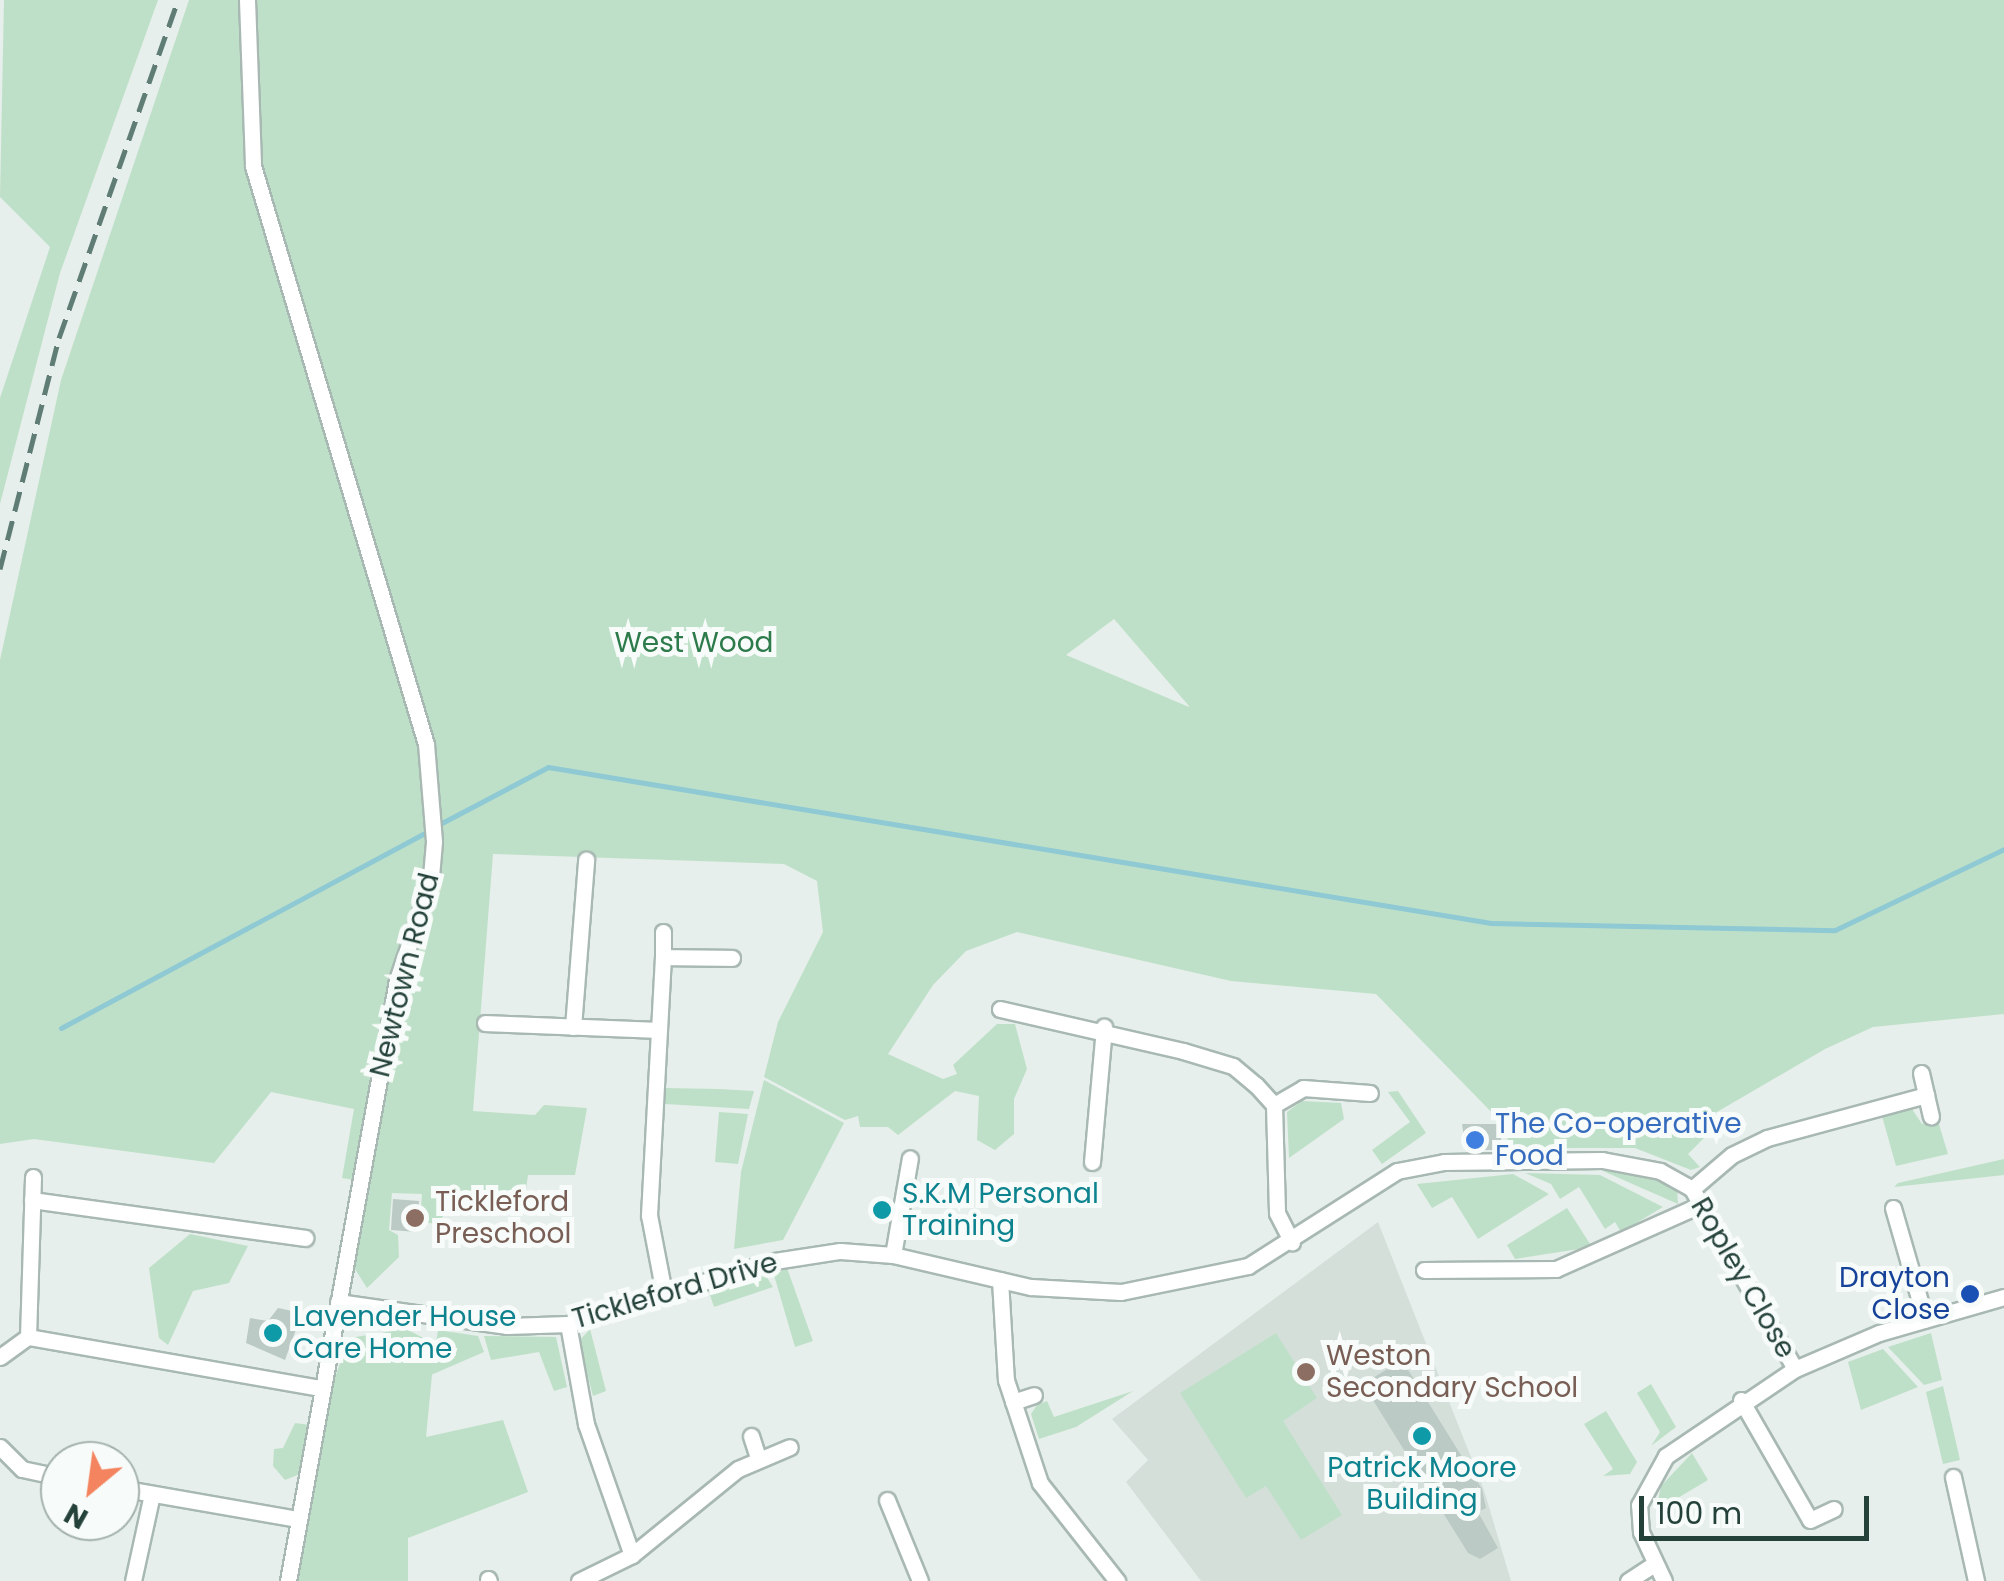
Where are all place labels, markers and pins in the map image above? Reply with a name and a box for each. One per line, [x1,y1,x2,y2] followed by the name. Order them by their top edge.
[1495,1107,1742,1173] place label: The Co-operative Food
[1464,1129,1486,1151] marker: The Co-operative Food
[902,1177,1099,1243] place label: S.K.M Personal Training
[435,1185,571,1251] place label: Tickleford Preschool
[871,1199,893,1221] marker: S.K.M Personal Training
[404,1207,426,1229] marker: Tickleford Preschool
[1839,1261,1950,1327] place label: Drayton Close
[1959,1283,1981,1305] marker: Drayton Close
[293,1300,516,1366] place label: Lavender House Care Home
[262,1322,284,1344] marker: Lavender House Care Home
[1326,1339,1578,1405] place label: Weston Secondary School
[1295,1361,1317,1383] marker: Weston Secondary School
[1411,1425,1433,1447] marker: Patrick Moore Building
[1327,1451,1517,1517] place label: Patrick Moore Building

